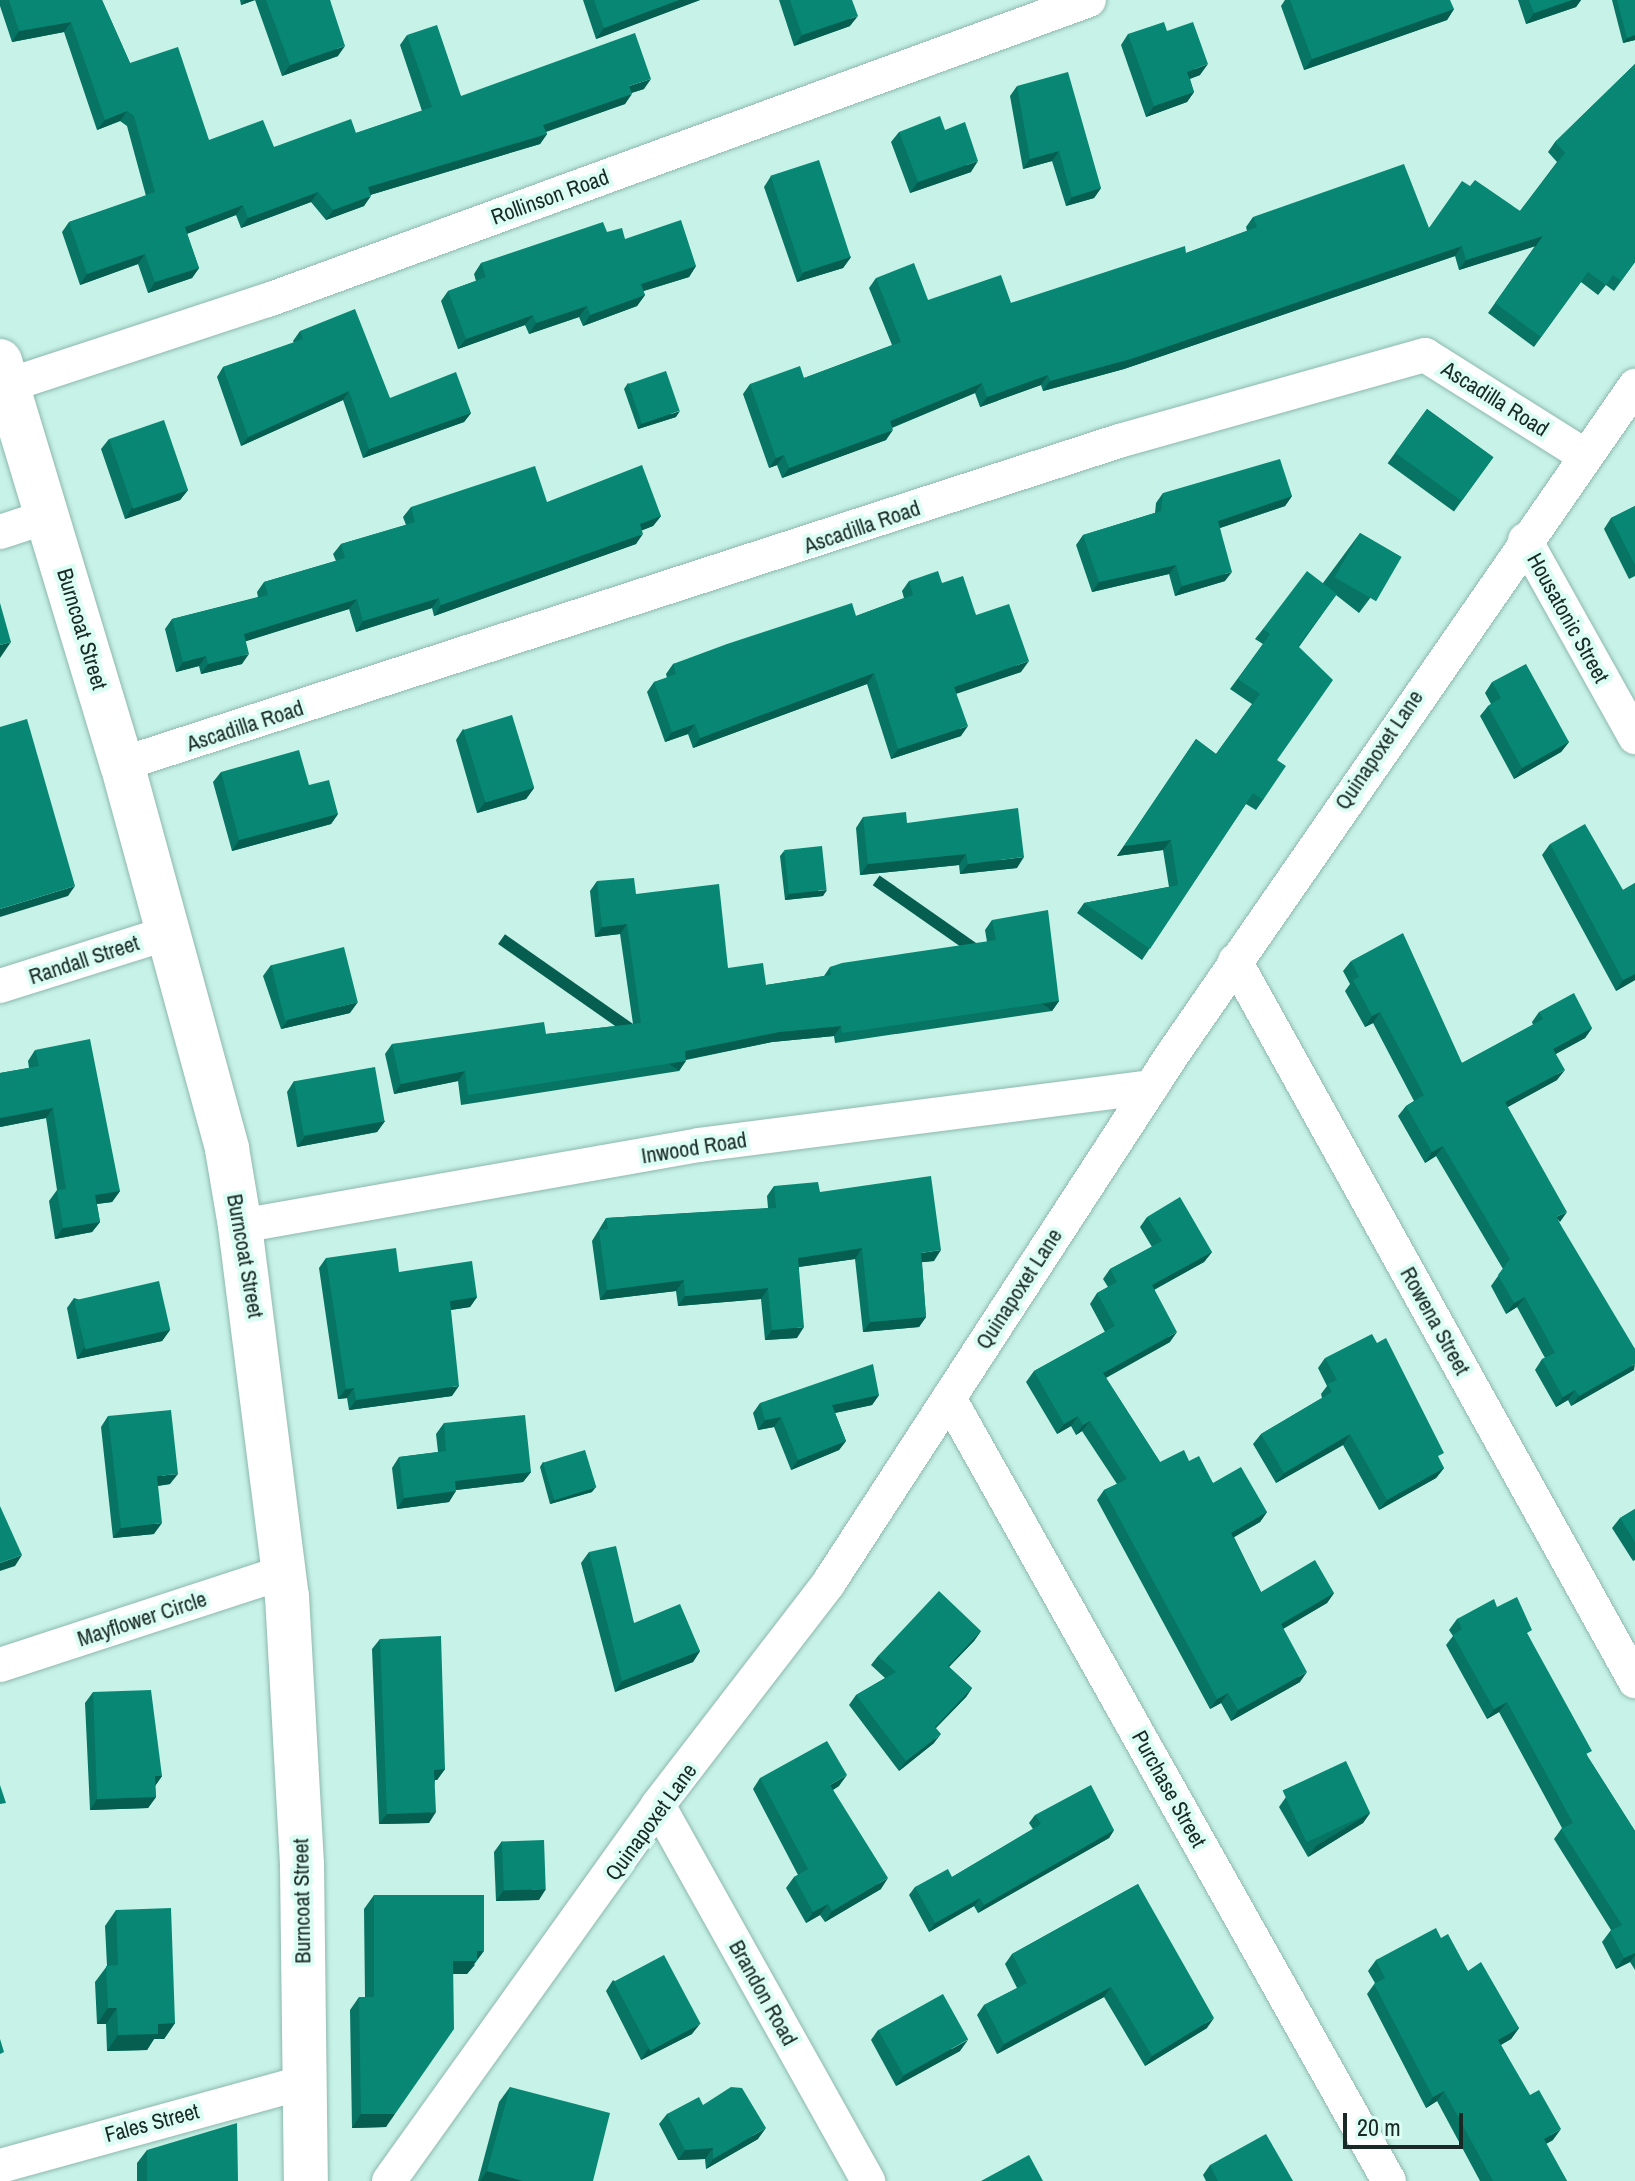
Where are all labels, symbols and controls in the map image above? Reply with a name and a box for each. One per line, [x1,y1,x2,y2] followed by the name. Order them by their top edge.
[488,164,612,230] street label: Rollinson Road
[1437,356,1553,442] street label: Ascadilla Road
[800,495,924,559] street label: Ascadilla Road
[1521,548,1615,688] street label: Housatonic Street
[51,565,113,693] street label: Burncoat Street
[1329,685,1429,815] street label: Quinapoxet Lane
[183,695,307,757] street label: Ascadilla Road
[26,930,142,990] street label: Randall Street
[639,1127,749,1169] street label: Inwood Road
[221,1192,269,1320] street label: Burncoat Street
[970,1224,1068,1354] street label: Quinapoxet Lane
[1395,1262,1475,1380] street label: Rowena Street
[74,1586,210,1652] street label: Mayflower Circle
[1126,1726,1212,1852] street label: Purchase Street
[600,1758,702,1886] street label: Quinapoxet Lane
[288,1838,316,1964] street label: Burncoat Street
[723,1936,803,2050] street label: Brandon Road
[1347,2097,1467,2147] scale bar
[102,2098,202,2148] street label: Fales Street
[1357,2111,1401,2143] text: 20 m

